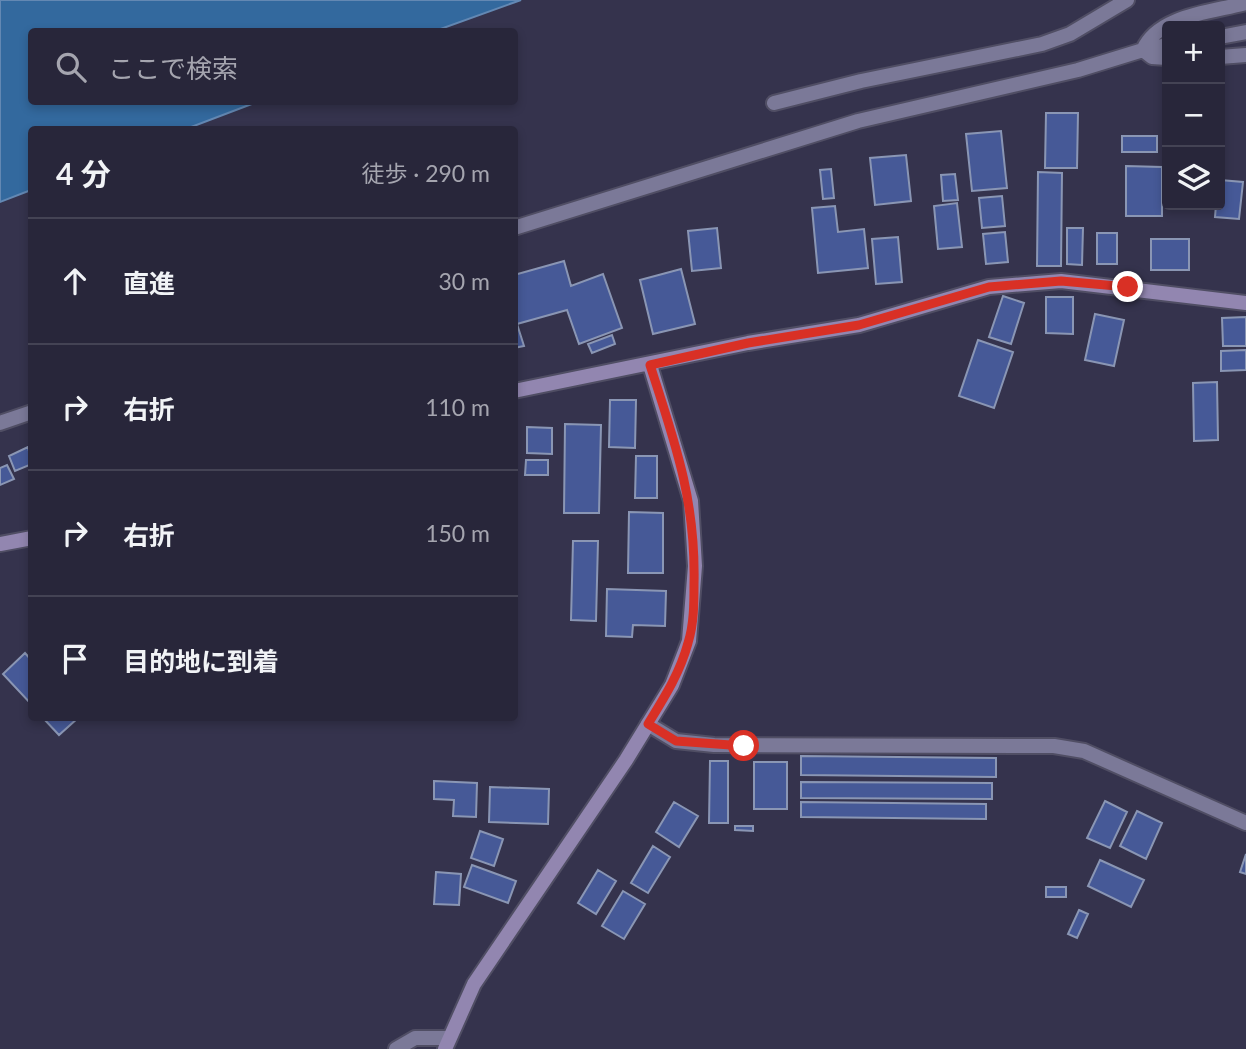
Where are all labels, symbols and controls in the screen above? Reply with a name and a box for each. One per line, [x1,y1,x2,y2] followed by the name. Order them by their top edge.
[1162,21,1225,210] map controls
[1162,21,1225,84] button: +
[28,28,518,105] search box
[52,48,90,86] icon: search
[108,52,238,84] text: ここで検索
[1162,84,1225,147] button: −
[1162,147,1225,210] button: layers
[56,155,111,191] text: 4 分
[361,159,490,187] text: 徒歩 · 290 m
[56,262,94,300] icon: ahead
[123,267,175,299] text: 直進
[439,267,490,295] text: 30 m
[1112,271,1143,302] route end
[56,388,94,426] icon: right
[123,393,175,425] text: 右折
[425,393,490,421] text: 110 m
[56,514,94,552] icon: right
[123,519,175,551] text: 右折
[425,519,490,547] text: 150 m
[56,640,94,678] icon: arrive
[123,645,279,677] text: 目的地に到着
[728,730,759,761] route start

